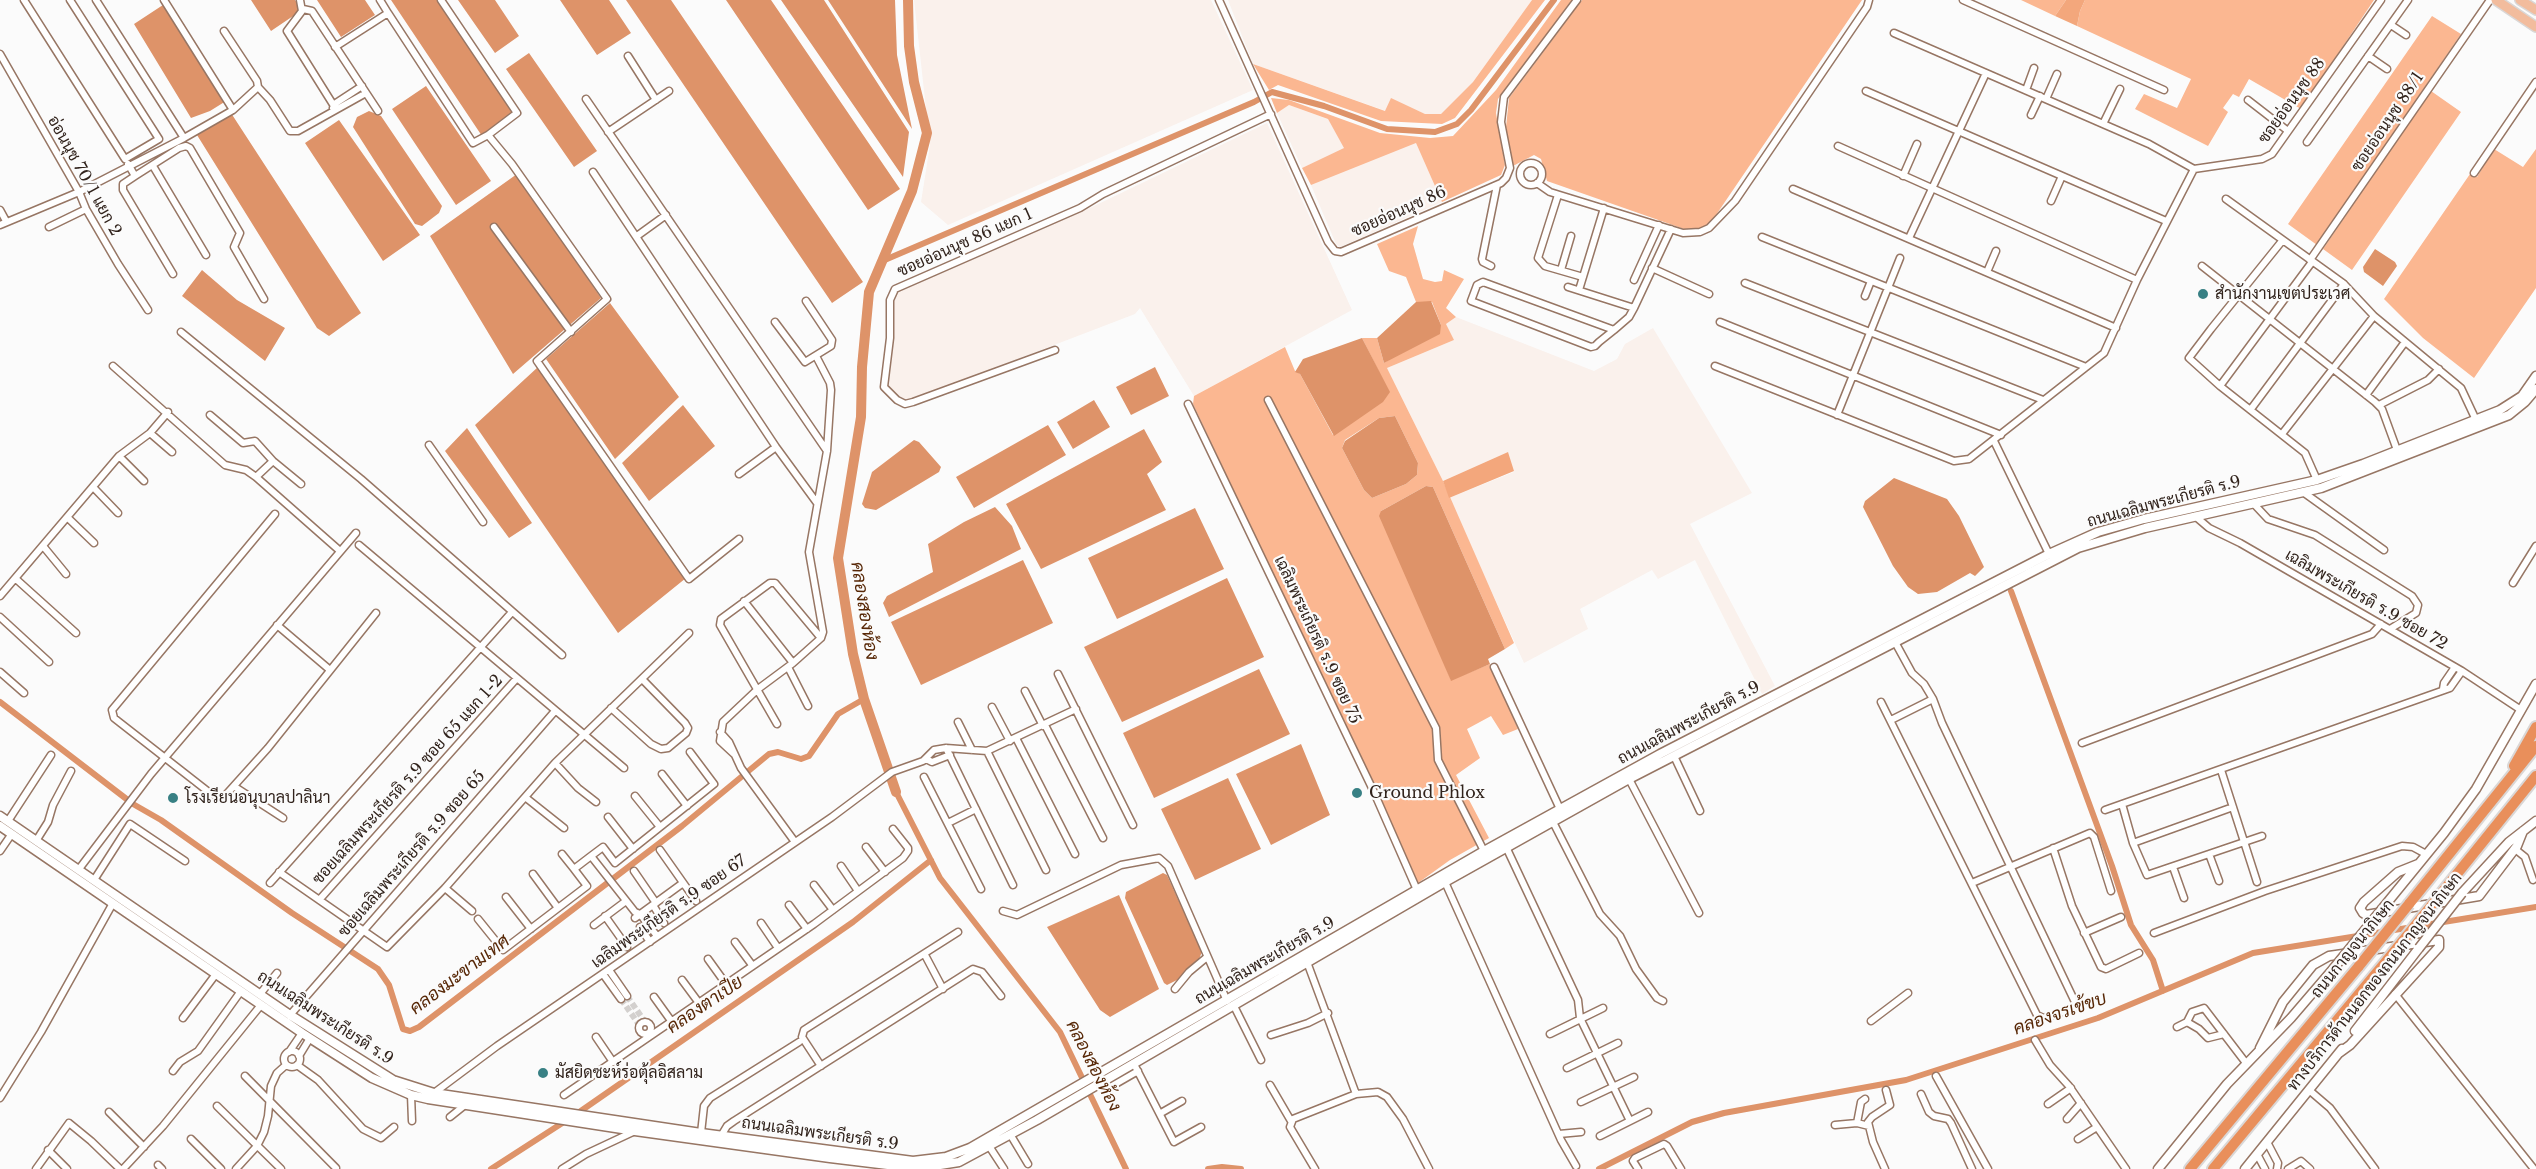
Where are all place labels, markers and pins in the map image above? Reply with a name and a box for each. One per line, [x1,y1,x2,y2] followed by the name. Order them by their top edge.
[2215,284,2350,304] place label: สำนักงานเขตประเวศ
[2196,287,2210,301] marker: สำนักงานเขตประเวศ
[1369,783,1485,803] place label: Ground Phlox
[1350,786,1364,800] marker: Ground Phlox
[185,788,331,808] place label: โรงเรียนอนุบาลปาลินา
[166,791,180,805] marker: โรงเรียนอนุบาลปาลินา
[555,1063,703,1083] place label: มัสยิดซะห์ร่อตุ้ลอิสลาม
[536,1066,550,1080] marker: มัสยิดซะห์ร่อตุ้ลอิสลาม

